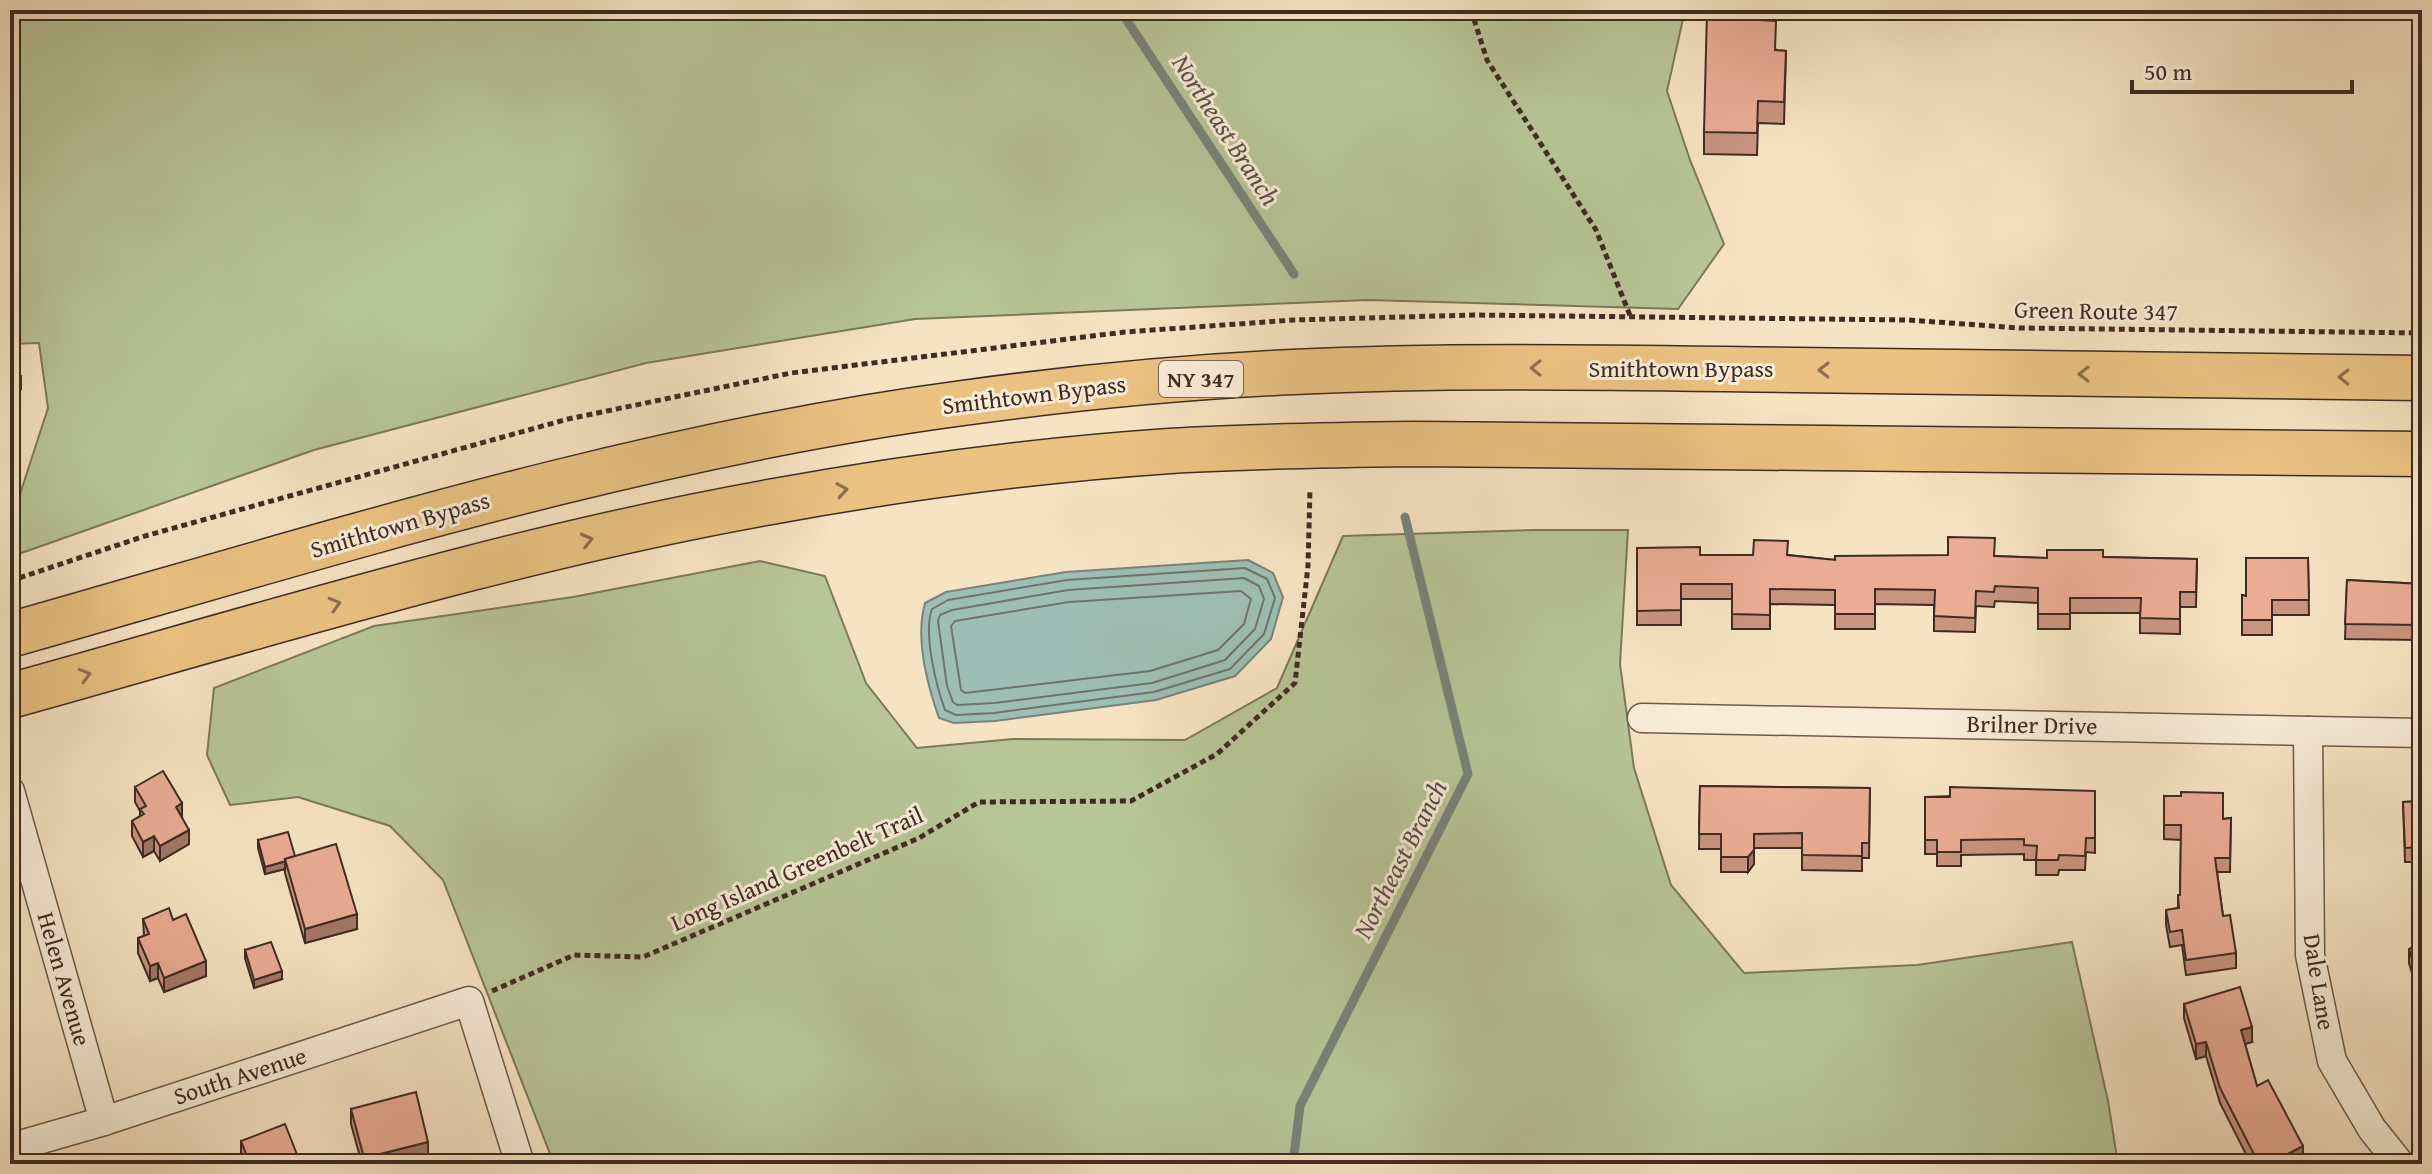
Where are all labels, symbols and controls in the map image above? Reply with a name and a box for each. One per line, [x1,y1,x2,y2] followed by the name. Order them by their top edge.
[2132,44,2352,94] scale bar
[1162,45,1290,213] water label: Northeast Branch
[2144,54,2192,89] text: 50 m
[2014,292,2178,329] street label: Green Route 347
[1588,351,1774,386] street label: Smithtown Bypass
[1529,359,1542,377] one-way arrow
[1159,361,1243,397] road number: NY 347
[1817,361,1830,379] one-way arrow
[2077,365,2090,382] one-way arrow
[940,366,1128,423] street label: Smithtown Bypass
[2337,368,2350,386] one-way arrow
[306,482,494,567] street label: Smithtown Bypass
[836,482,849,499] one-way arrow
[580,532,594,549] one-way arrow
[328,597,342,613] one-way arrow
[78,667,92,684] one-way arrow
[1966,706,2098,743] street label: Brilner Drive
[1342,773,1456,946] water label: Northeast Branch
[665,797,929,940] street label: Long Island Greenbelt Trail
[29,908,100,1050] street label: Helen Avenue
[2295,931,2344,1033] street label: Dale Lane
[169,1038,311,1113] street label: South Avenue

